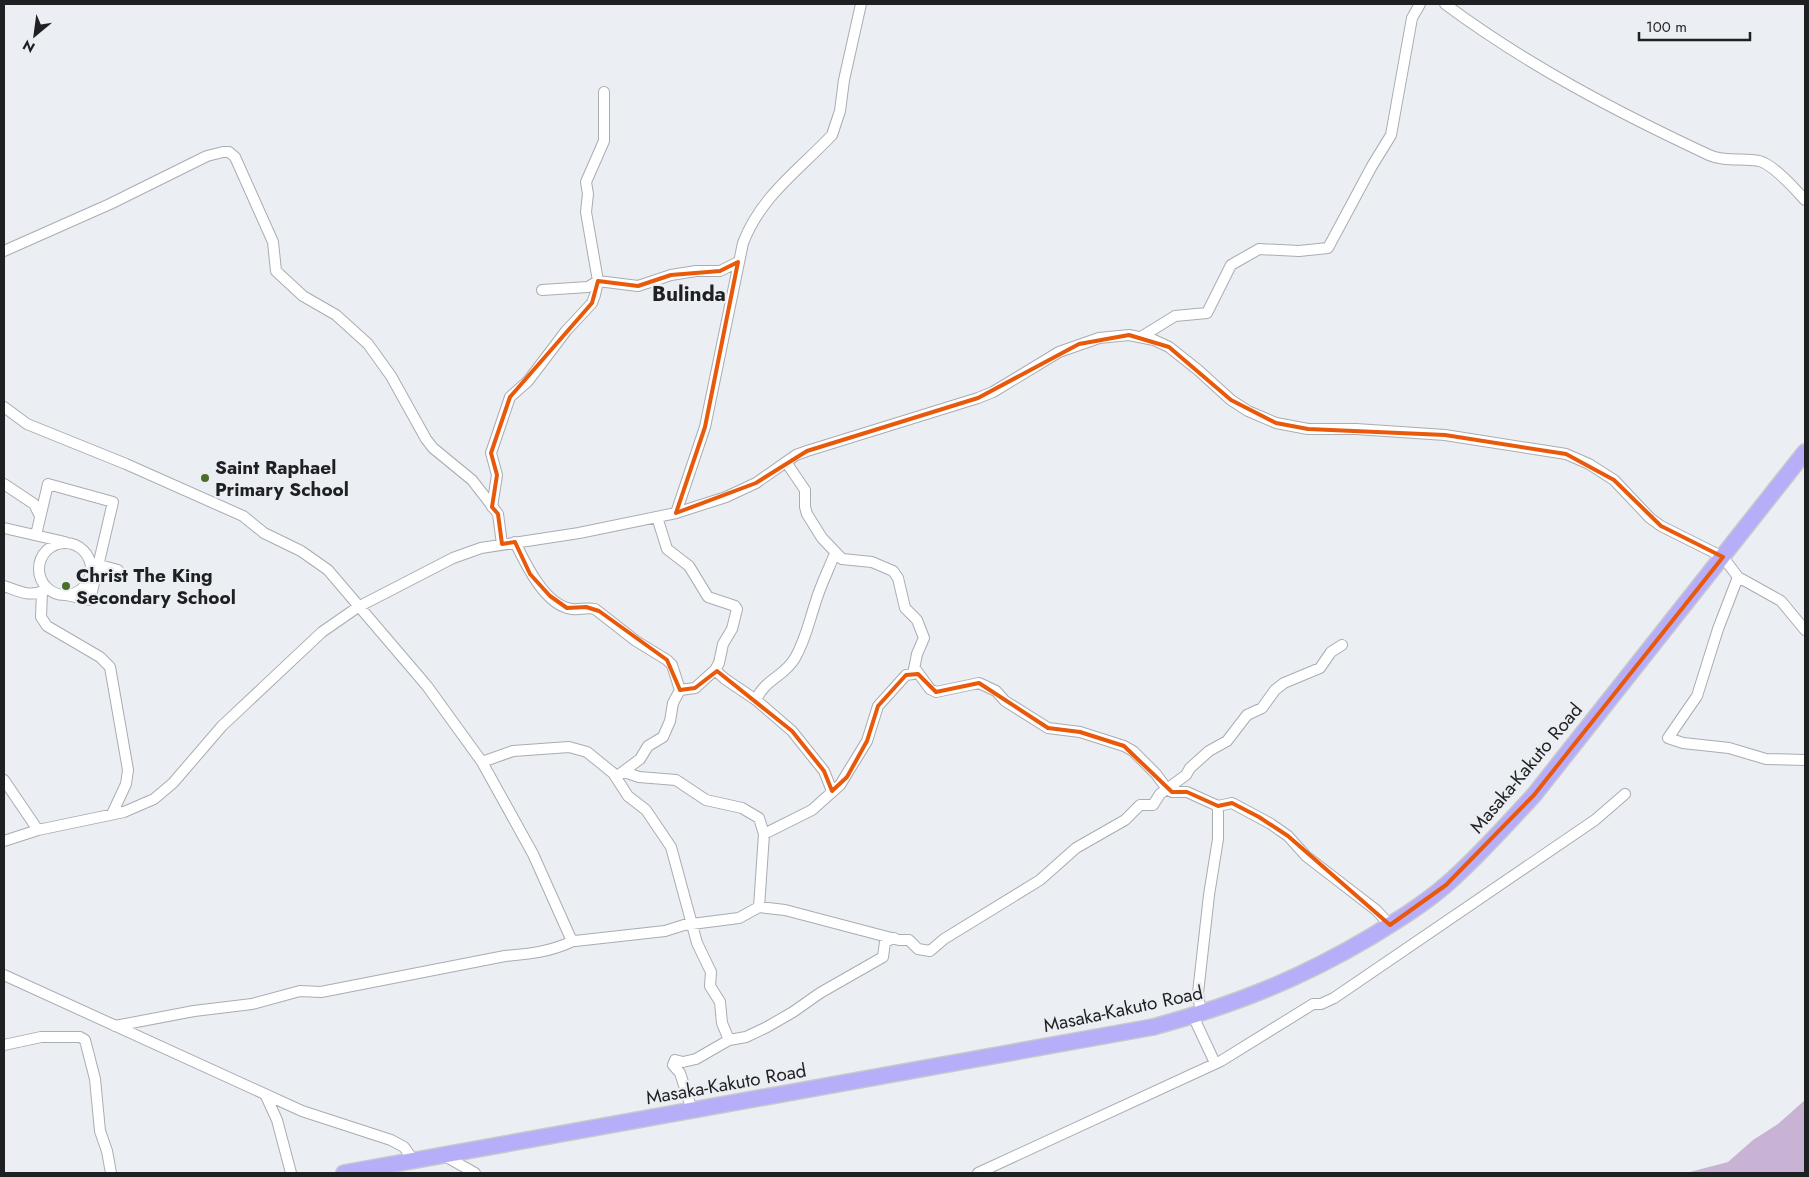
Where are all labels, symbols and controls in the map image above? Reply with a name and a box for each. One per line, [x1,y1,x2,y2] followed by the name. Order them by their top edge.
[10,10,60,60] north arrow
[1639,10,1750,42] scale bar
[1646,16,1687,38] text: 100 m
[19,35,38,58] text: N
[652,279,726,309] district label: Bulinda
[215,454,349,503] place label: Saint Raphael Primary School
[199,472,211,484] marker: Saint Raphael Primary School
[76,562,236,611] place label: Christ The King Secondary School
[60,580,72,592] marker: Christ The King Secondary School
[1463,697,1589,839] street label: Masaka-Kakuto Road
[1041,979,1205,1039] street label: Masaka-Kakuto Road
[644,1057,808,1111] street label: Masaka-Kakuto Road

